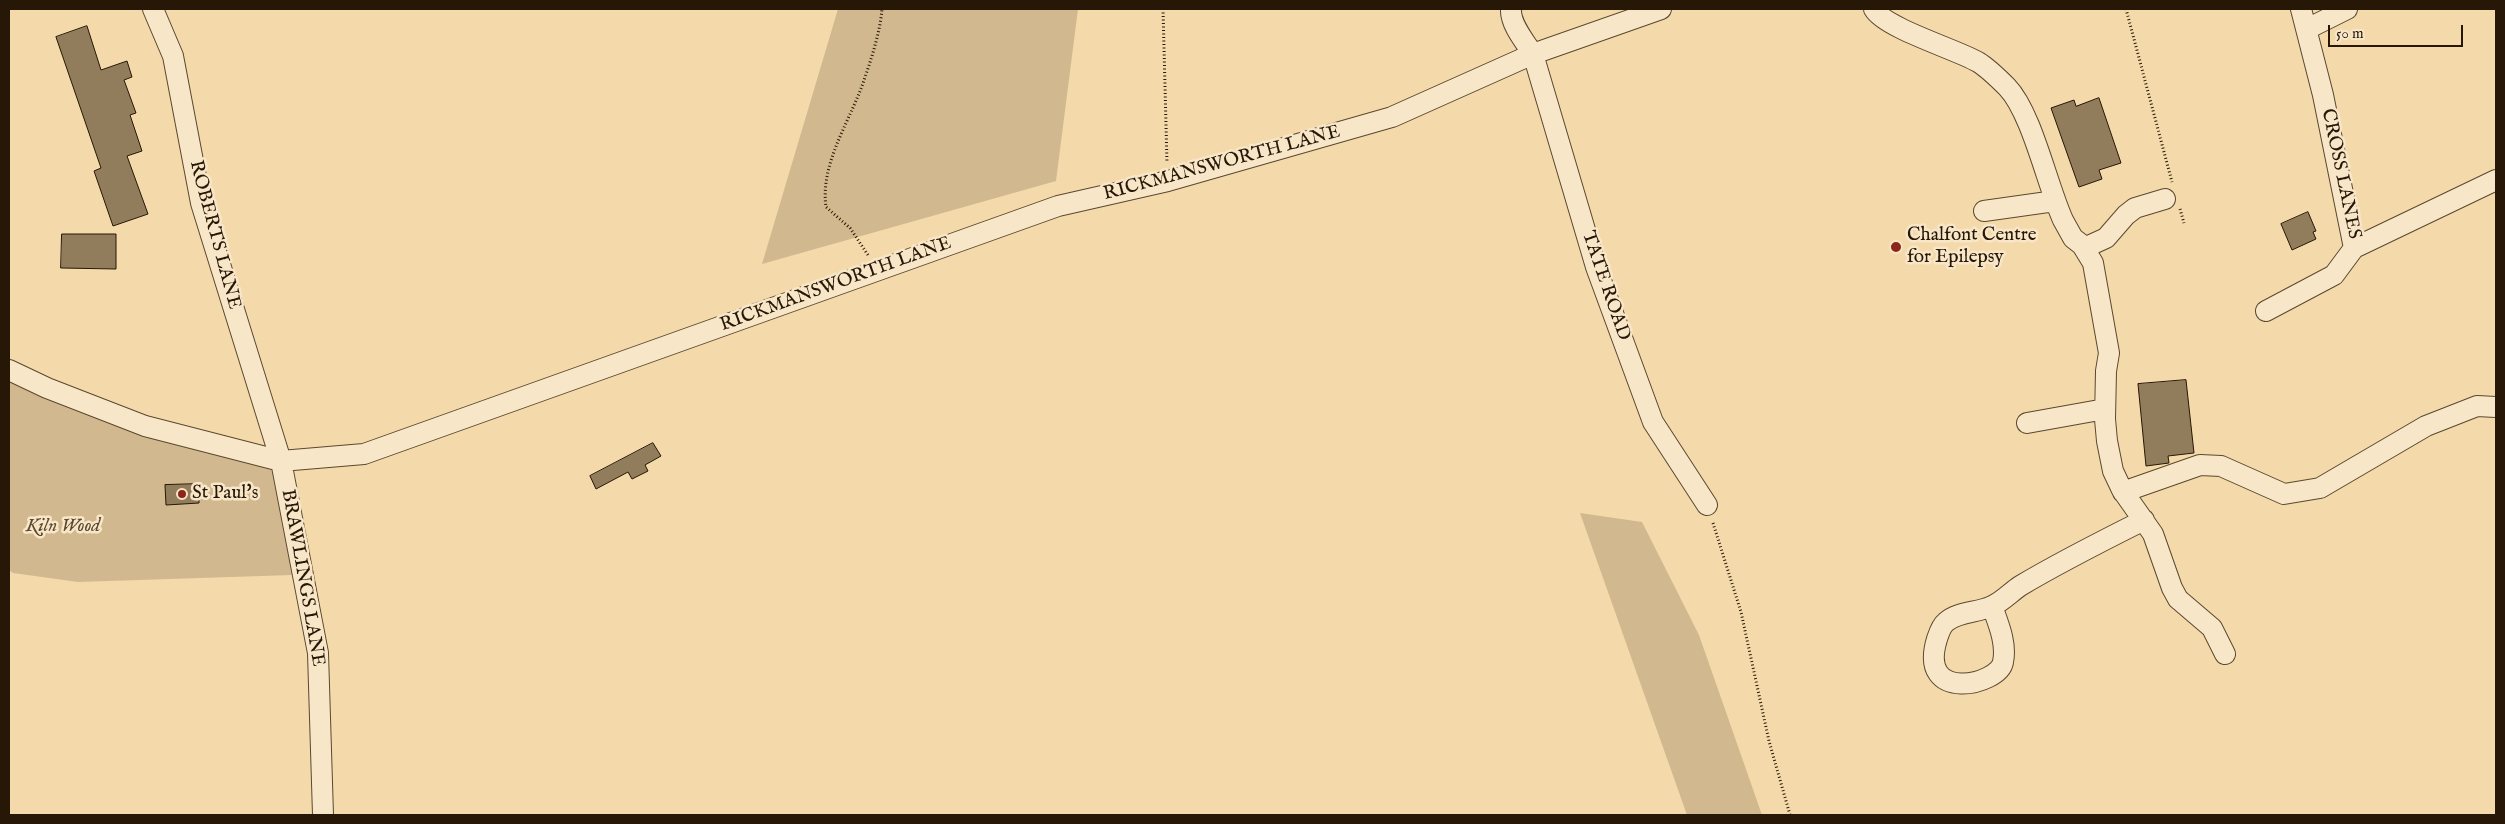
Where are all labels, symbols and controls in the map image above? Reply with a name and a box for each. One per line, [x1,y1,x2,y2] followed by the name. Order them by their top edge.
[2330,15,2465,47] scale bar
[2336,24,2364,43] text: 50 m
[2315,107,2365,241] street label: CROSS LANES
[1101,121,1343,207] street label: RICKMANSWORTH LANE
[183,158,245,312] street label: ROBERTS LANE
[1907,225,2036,269] place label: Chalfont Centre for Epilepsy
[1576,228,1634,344] street label: TATE ROAD
[717,233,955,337] street label: RICKMANSWORTH LANE
[1889,240,1903,254] marker: Chalfont Centre for Epilepsy
[192,483,258,505] place label: St Paul's
[176,488,188,500] marker: St Paul's
[275,488,329,668] street label: BRAWLINGS LANE
[26,516,100,538] park label: Kiln Wood

